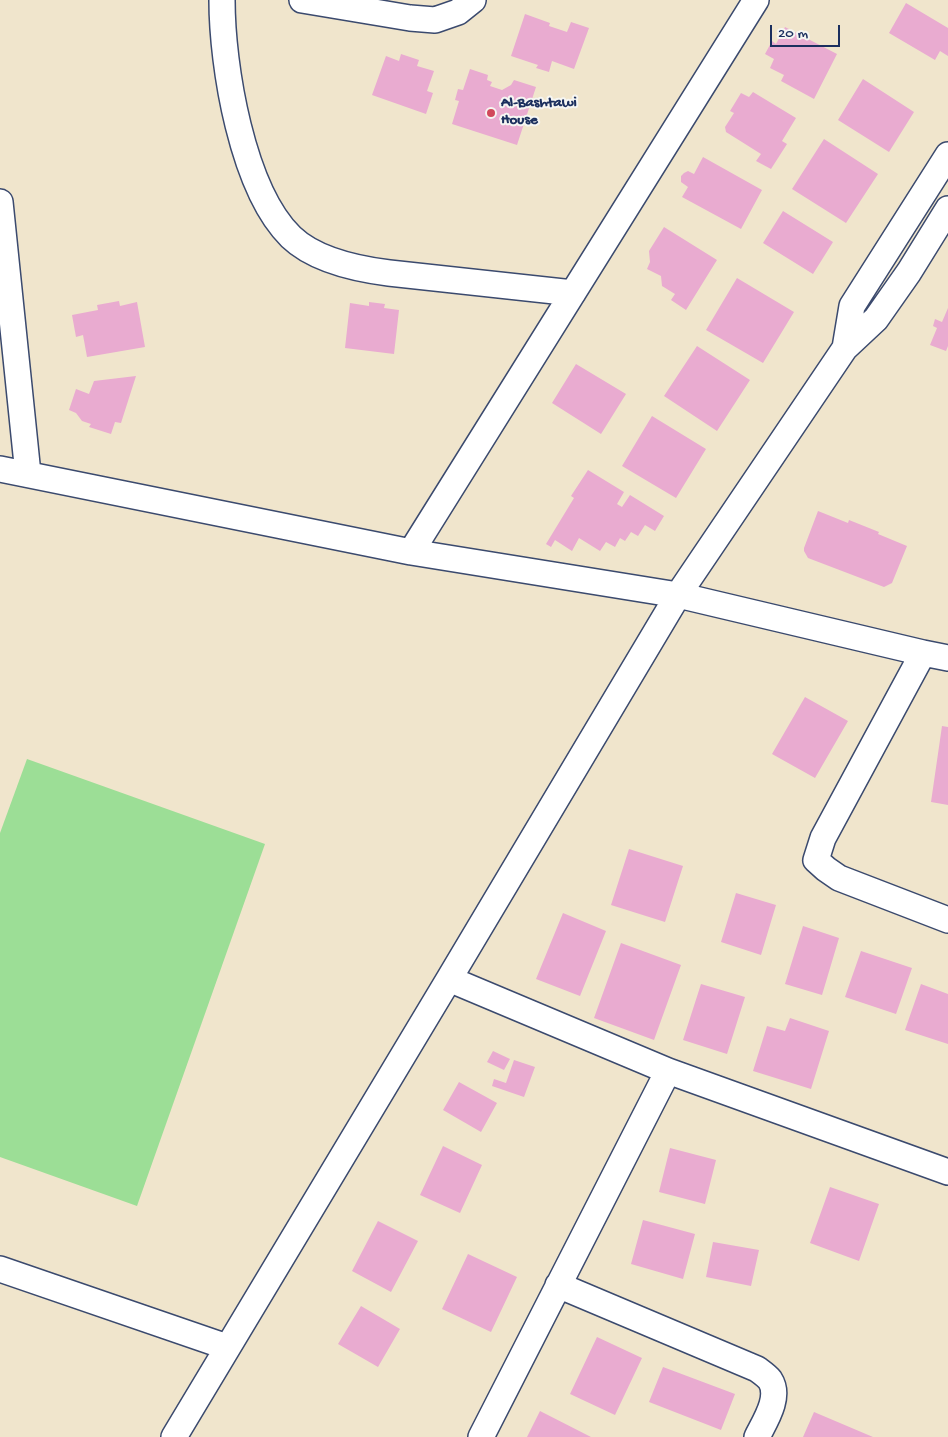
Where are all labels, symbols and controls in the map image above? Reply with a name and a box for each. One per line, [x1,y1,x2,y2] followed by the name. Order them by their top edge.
[773,15,843,47] scale bar
[778,25,808,43] text: 20 m
[501,95,577,130] place label: Al-Bashtawi House
[485,107,497,119] marker: Al-Bashtawi House

